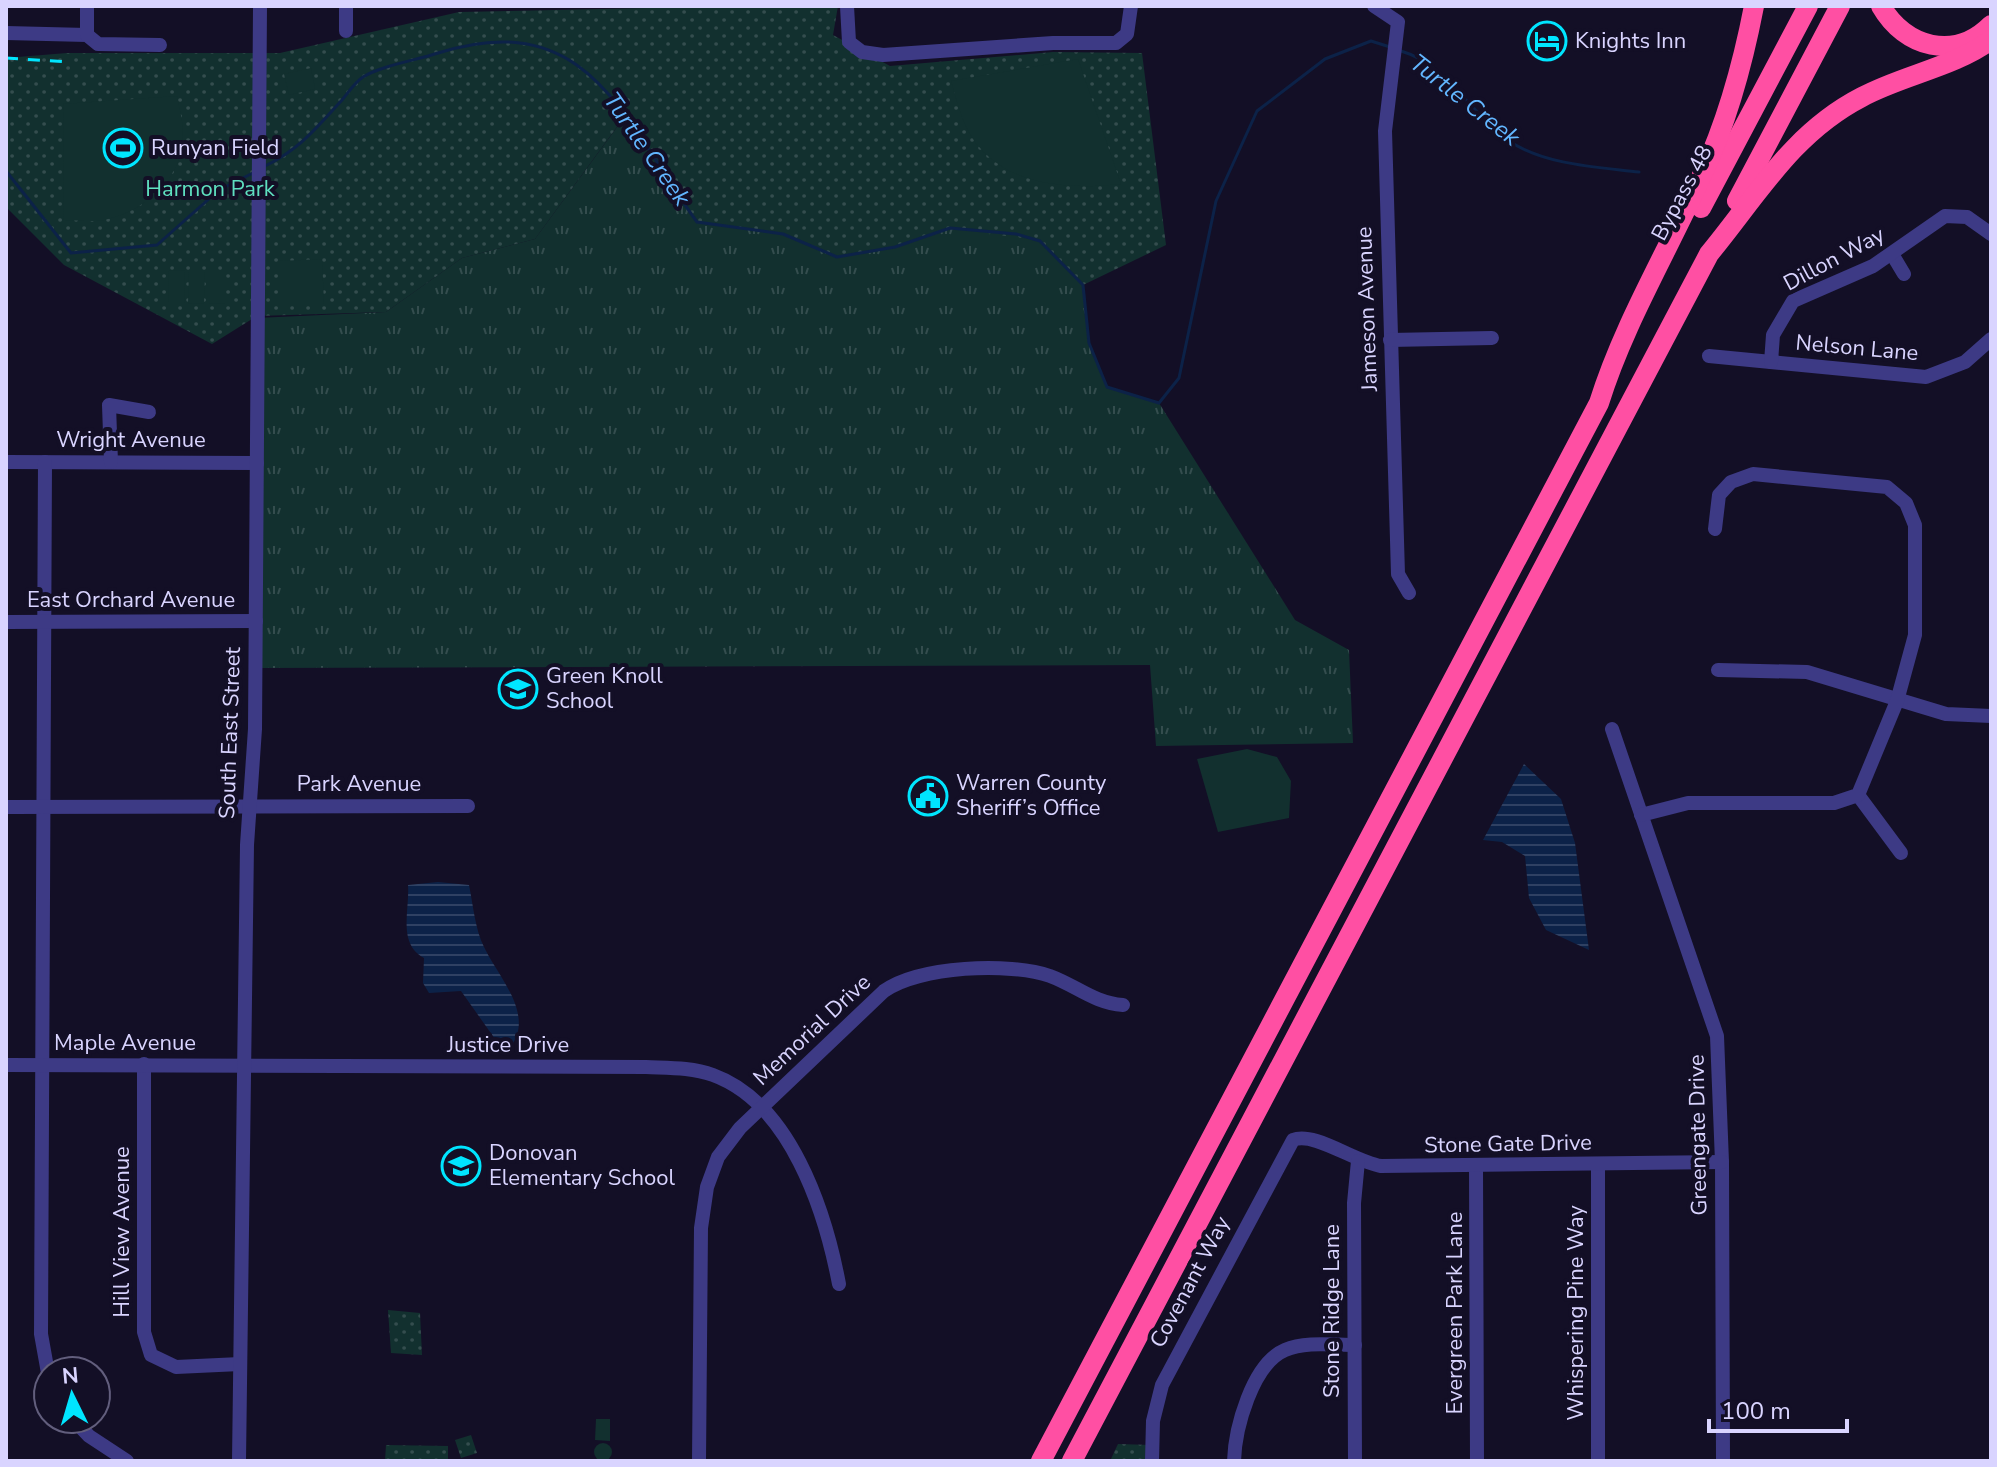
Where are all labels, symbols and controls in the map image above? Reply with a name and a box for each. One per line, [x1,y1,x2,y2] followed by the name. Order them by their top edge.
[1526,20,1568,62] hotel icon: Knights Inn
[1575,26,1686,56] place label: Knights Inn
[1403,47,1528,154] water label: Turtle Creek
[596,86,698,213] water label: Turtle Creek
[102,127,144,169] sports icon: Runyan Field
[151,133,279,163] place label: Runyan Field
[1644,140,1720,246] street label: Bypass 48
[145,174,276,204] park label: Harmon Park
[1778,219,1890,298] street label: Dillon Way
[1349,226,1385,393] street label: Jameson Avenue
[1794,328,1920,368] street label: Nelson Lane
[56,425,206,455] street label: Wright Avenue
[27,585,235,615] street label: East Orchard Avenue
[212,646,248,820] street label: South East Street
[546,661,663,716] place label: Green Knoll School
[497,668,539,710] school or university icon: Green Knoll School
[956,768,1107,823] place label: Warren County Sheriff’s Office
[297,769,421,799] street label: Park Avenue
[907,775,949,817] public building icon: Warren County Sheriff’s Office
[747,968,877,1092] street label: Memorial Drive
[54,1028,196,1058] street label: Maple Avenue
[446,1030,569,1060] street label: Justice Drive
[1682,1054,1714,1216] street label: Greengate Drive
[1424,1128,1592,1160] street label: Stone Gate Drive
[489,1138,675,1193] place label: Donovan Elementary School
[440,1145,482,1187] school or university icon: Donovan Elementary School
[107,1146,137,1318] street label: Hill View Avenue
[1561,1204,1591,1421] street label: Whispering Pine Way
[1143,1210,1238,1353] street label: Covenant Way
[1440,1212,1470,1414] street label: Evergreen Park Lane
[1317,1224,1347,1398] street label: Stone Ridge Lane
[32,1355,112,1435] north arrow
[61,1360,80,1392] text: N
[1709,1383,1847,1433] scale bar
[1721,1395,1791,1427] text: 100 m

